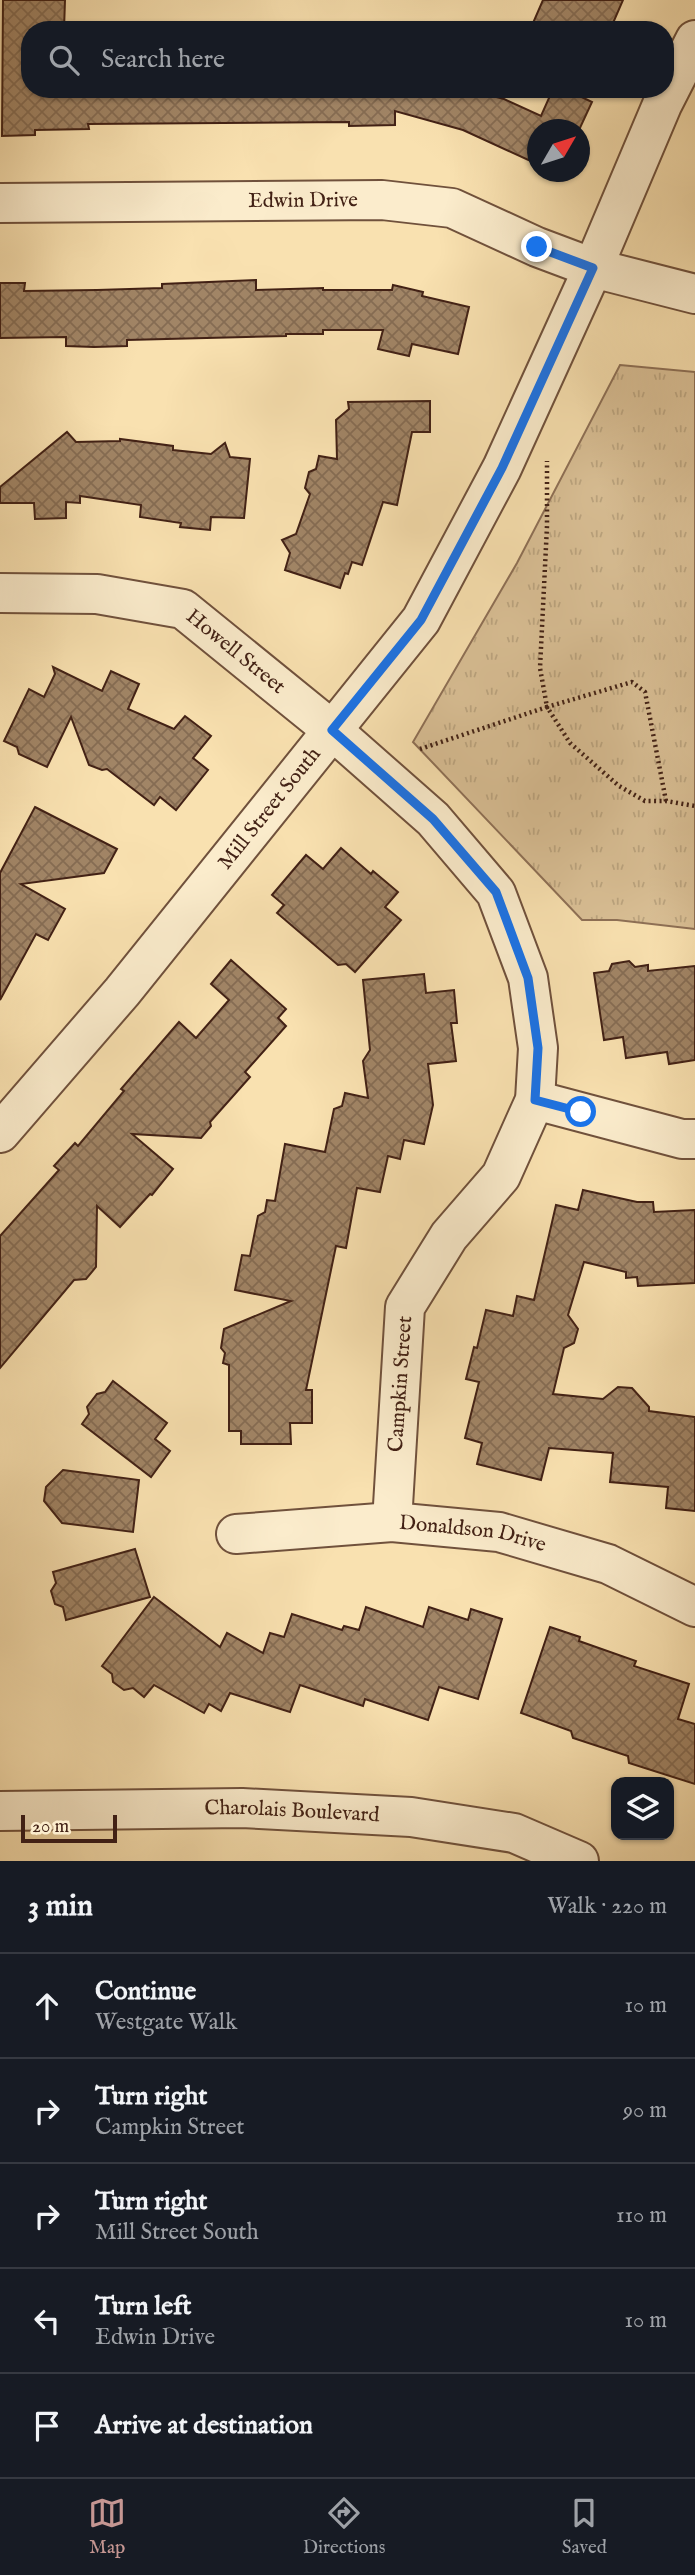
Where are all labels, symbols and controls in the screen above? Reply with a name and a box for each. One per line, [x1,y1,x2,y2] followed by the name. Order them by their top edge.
[21,21,674,98] search box
[45,41,83,79] icon: search
[101,43,225,76] text: Search here
[527,119,590,182] north arrow
[248,187,358,215] street label: Edwin Drive
[521,231,552,262] route end
[180,603,291,700] street label: Howell Street
[212,742,327,875] street label: Mill Street South
[565,1096,596,1127] route start
[383,1315,419,1453] street label: Campkin Street
[398,1509,550,1559] street label: Donaldson Drive
[611,1777,674,1840] map controls
[611,1777,674,1840] button: layers
[204,1794,381,1829] street label: Charolais Boulevard
[21,1812,117,1844] scale bar
[32,1815,69,1839] text: 20 m
[28,1888,93,1926] text: 3 min
[547,1892,667,1921] text: Walk · 220 m
[95,1975,196,2008] text: Continue
[28,1987,66,2025] icon: ahead
[624,1991,667,2020] text: 10 m
[95,2008,237,2037] text: Westgate Walk
[95,2080,208,2113] text: Turn right
[28,2092,66,2130] icon: right
[623,2096,667,2125] text: 90 m
[95,2113,244,2142] text: Campkin Street
[95,2185,208,2218] text: Turn right
[28,2197,66,2235] icon: right
[616,2201,667,2230] text: 110 m
[95,2218,259,2247] text: Mill Street South
[95,2290,192,2323] text: Turn left
[28,2302,66,2340] icon: left
[624,2306,667,2335] text: 10 m
[95,2323,215,2352] text: Edwin Drive
[28,2407,66,2445] icon: arrive
[95,2409,313,2442] text: Arrive at destination
[88,2494,126,2560] tab: Map
[303,2494,385,2560] tab: Directions
[562,2494,607,2560] tab: Saved

